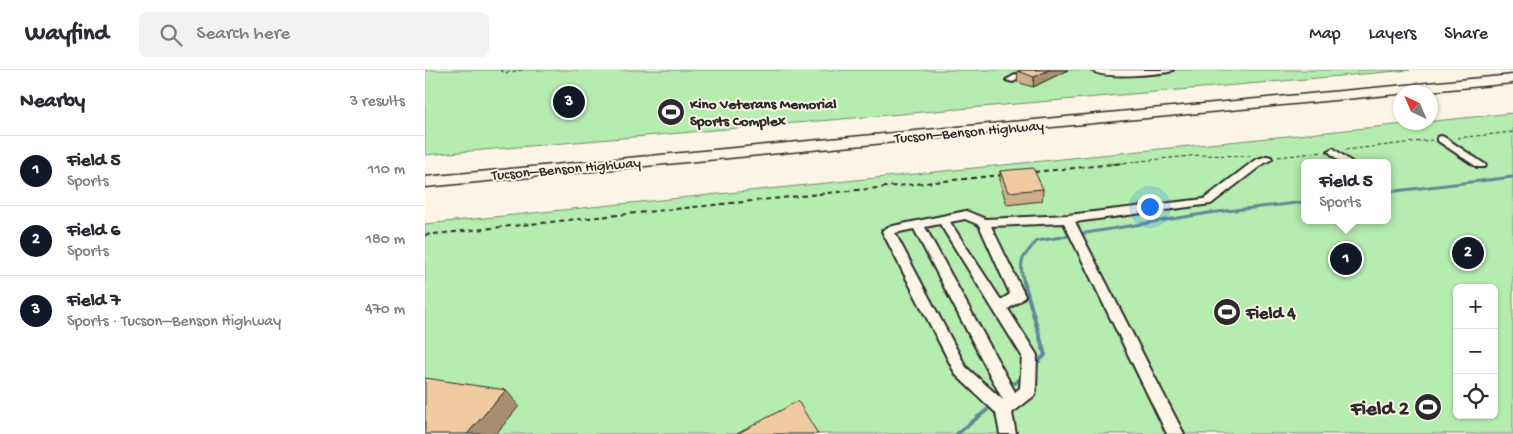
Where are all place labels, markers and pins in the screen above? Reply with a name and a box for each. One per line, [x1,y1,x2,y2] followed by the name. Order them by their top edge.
[553,83,585,121] pin: 3
[689,96,837,131] place label: Kino Veterans Memorial Sports Complex
[656,97,686,127] sports icon: Kino Veterans Memorial Sports Complex
[1452,234,1484,272] pin: 2
[1330,240,1362,278] pin: 1
[1212,297,1242,327] sports icon: Field 4
[1245,304,1296,325] place label: Field 4
[1413,392,1443,422] sports icon: Field 2
[1350,398,1410,423] place label: Field 2

